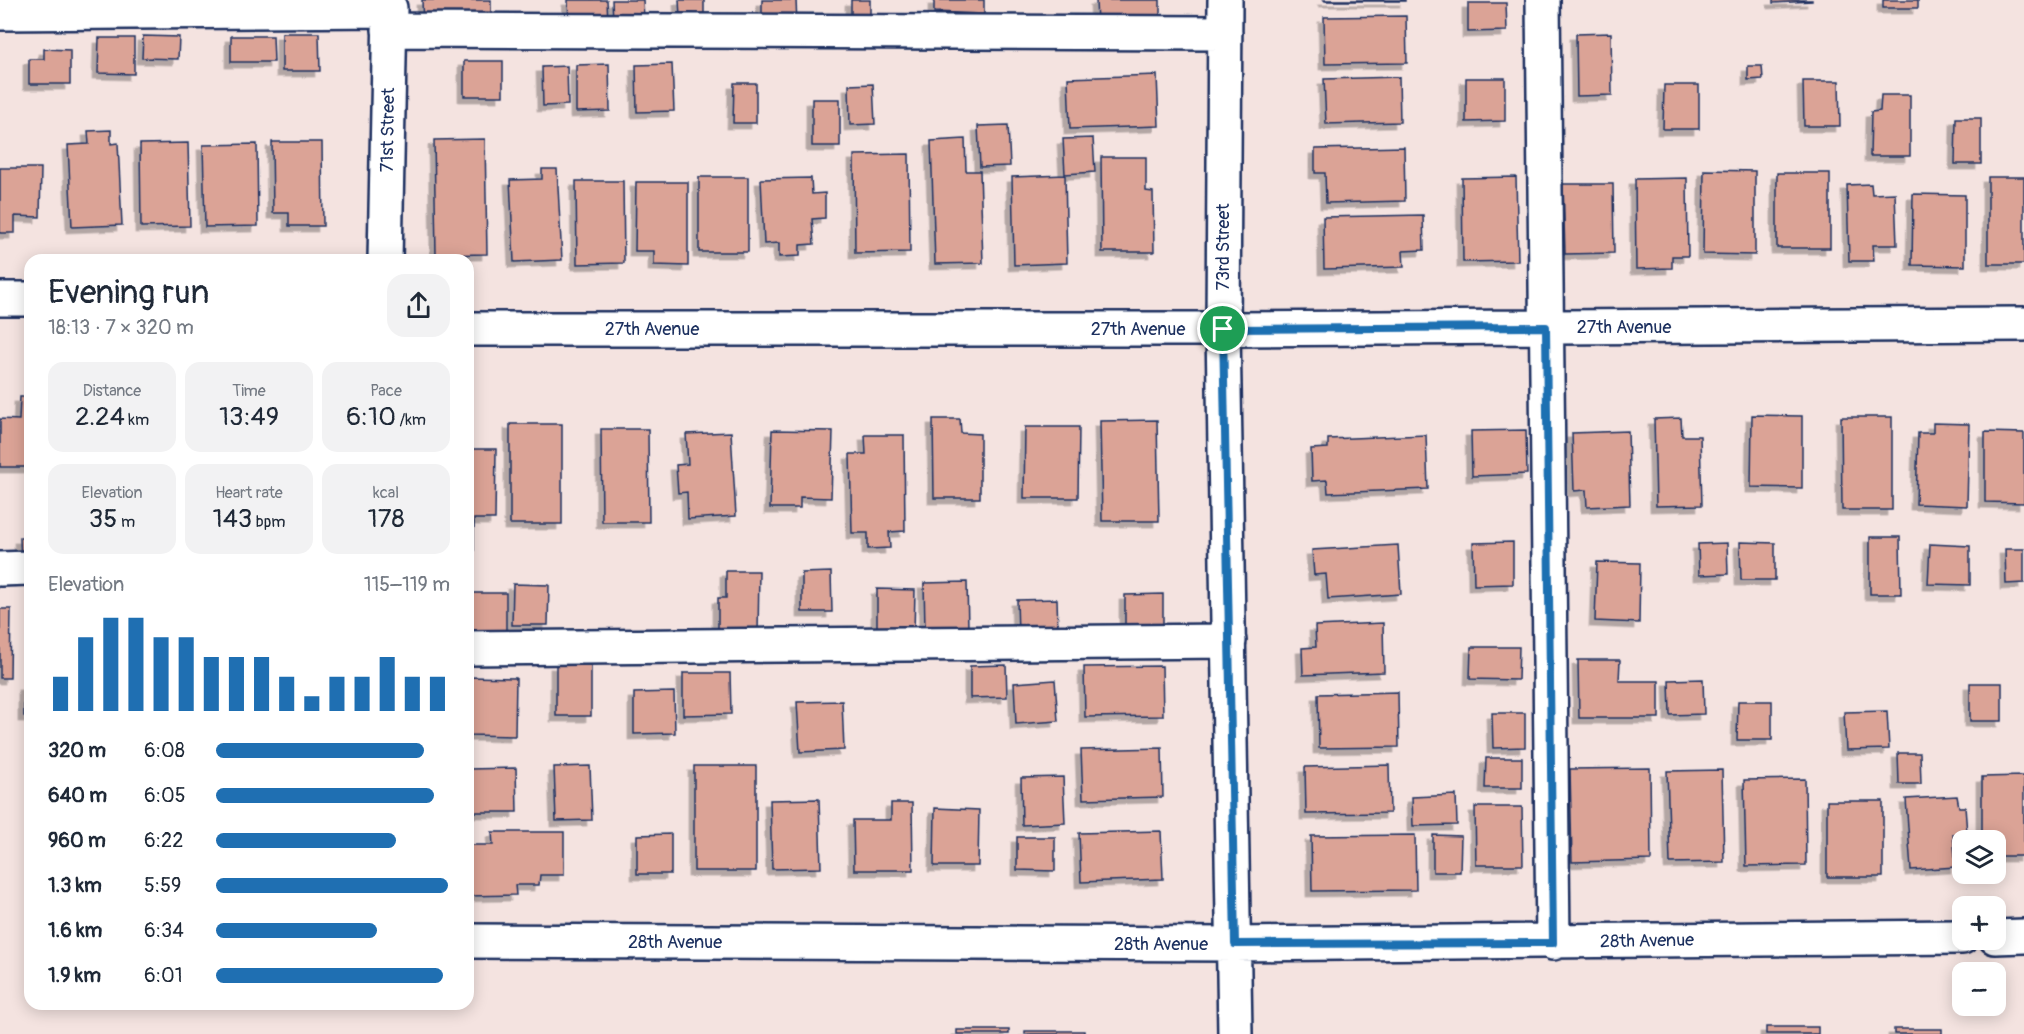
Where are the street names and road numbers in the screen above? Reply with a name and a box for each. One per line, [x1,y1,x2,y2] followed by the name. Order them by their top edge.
[376,87,400,172] street label: 71st Street
[1212,203,1235,291] street label: 73rd Street
[1577,316,1671,339] street label: 27th Avenue
[605,318,699,341] street label: 27th Avenue
[1091,318,1185,341] street label: 27th Avenue
[1600,929,1694,953] street label: 28th Avenue
[628,931,722,954] street label: 28th Avenue
[1114,933,1208,956] street label: 28th Avenue

